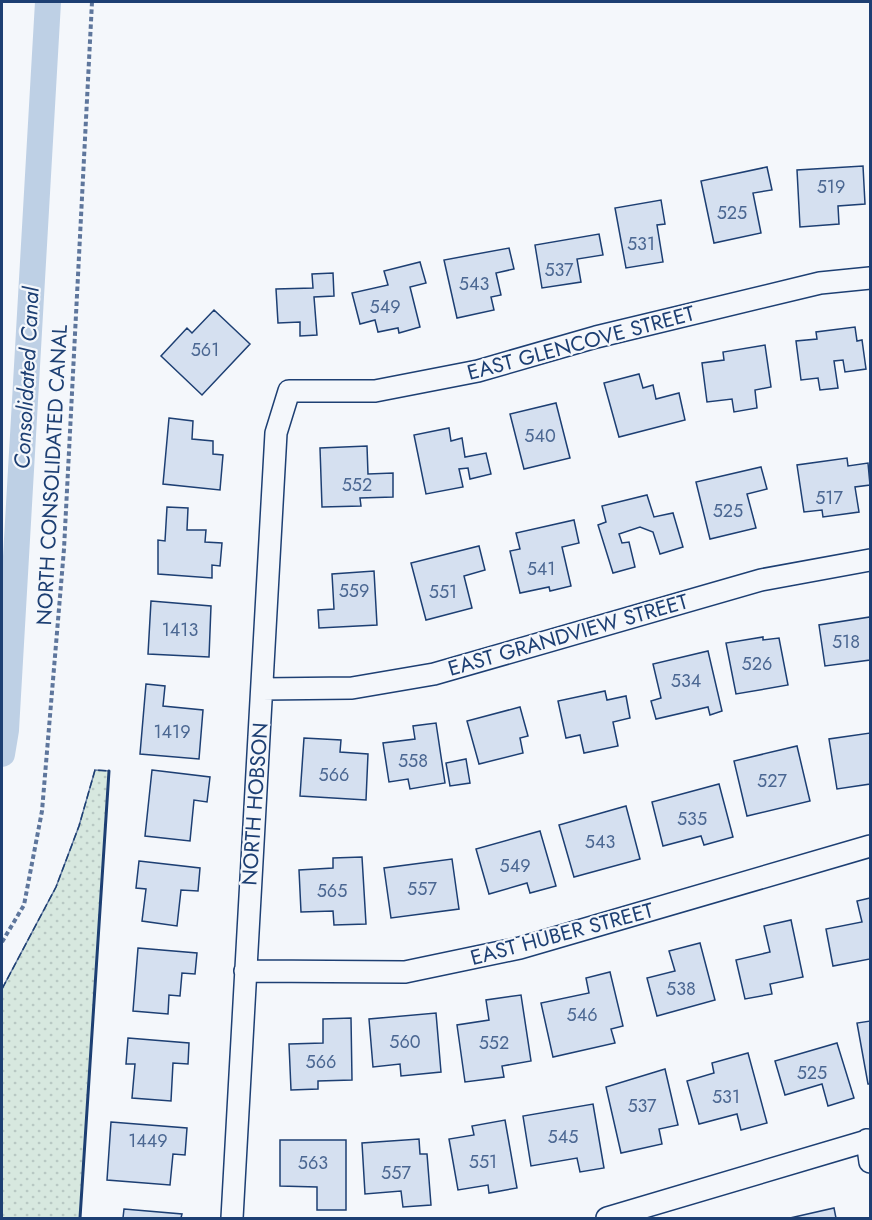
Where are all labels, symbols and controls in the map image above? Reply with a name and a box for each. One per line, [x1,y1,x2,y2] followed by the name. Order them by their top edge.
[817,174,845,200] house number: 519
[717,200,747,226] house number: 525
[627,231,655,257] house number: 531
[544,257,574,283] house number: 537
[459,271,489,297] house number: 543
[5,285,47,470] water label: Consolidated Canal
[369,294,401,320] house number: 549
[464,298,698,388] street label: EAST GLENCOVE STREET
[29,323,75,626] street label: NORTH CONSOLIDATED CANAL
[191,337,219,363] house number: 561
[524,423,556,449] house number: 540
[342,472,372,498] house number: 552
[815,485,843,511] house number: 517
[713,498,743,524] house number: 525
[527,556,555,582] house number: 541
[339,578,369,604] house number: 559
[429,579,457,605] house number: 551
[444,586,692,684] street label: EAST GRANDVIEW STREET
[162,617,198,643] house number: 1413
[832,629,860,655] house number: 518
[742,651,772,677] house number: 526
[671,668,701,694] house number: 534
[153,719,191,745] house number: 1419
[234,721,276,887] street label: NORTH HOBSON
[398,748,428,774] house number: 558
[319,762,349,788] house number: 566
[757,768,787,794] house number: 527
[677,806,707,832] house number: 535
[585,829,615,855] house number: 543
[499,853,531,879] house number: 549
[407,876,437,902] house number: 557
[317,878,347,904] house number: 565
[467,895,657,973] street label: EAST HUBER STREET
[666,976,696,1002] house number: 538
[566,1002,598,1028] house number: 546
[389,1029,421,1055] house number: 560
[479,1030,509,1056] house number: 552
[306,1049,336,1075] house number: 566
[797,1060,827,1086] house number: 525
[712,1084,740,1110] house number: 531
[627,1093,657,1119] house number: 537
[548,1124,578,1150] house number: 545
[128,1128,168,1154] house number: 1449
[469,1149,497,1175] house number: 551
[298,1150,328,1176] house number: 563
[381,1160,411,1186] house number: 557

